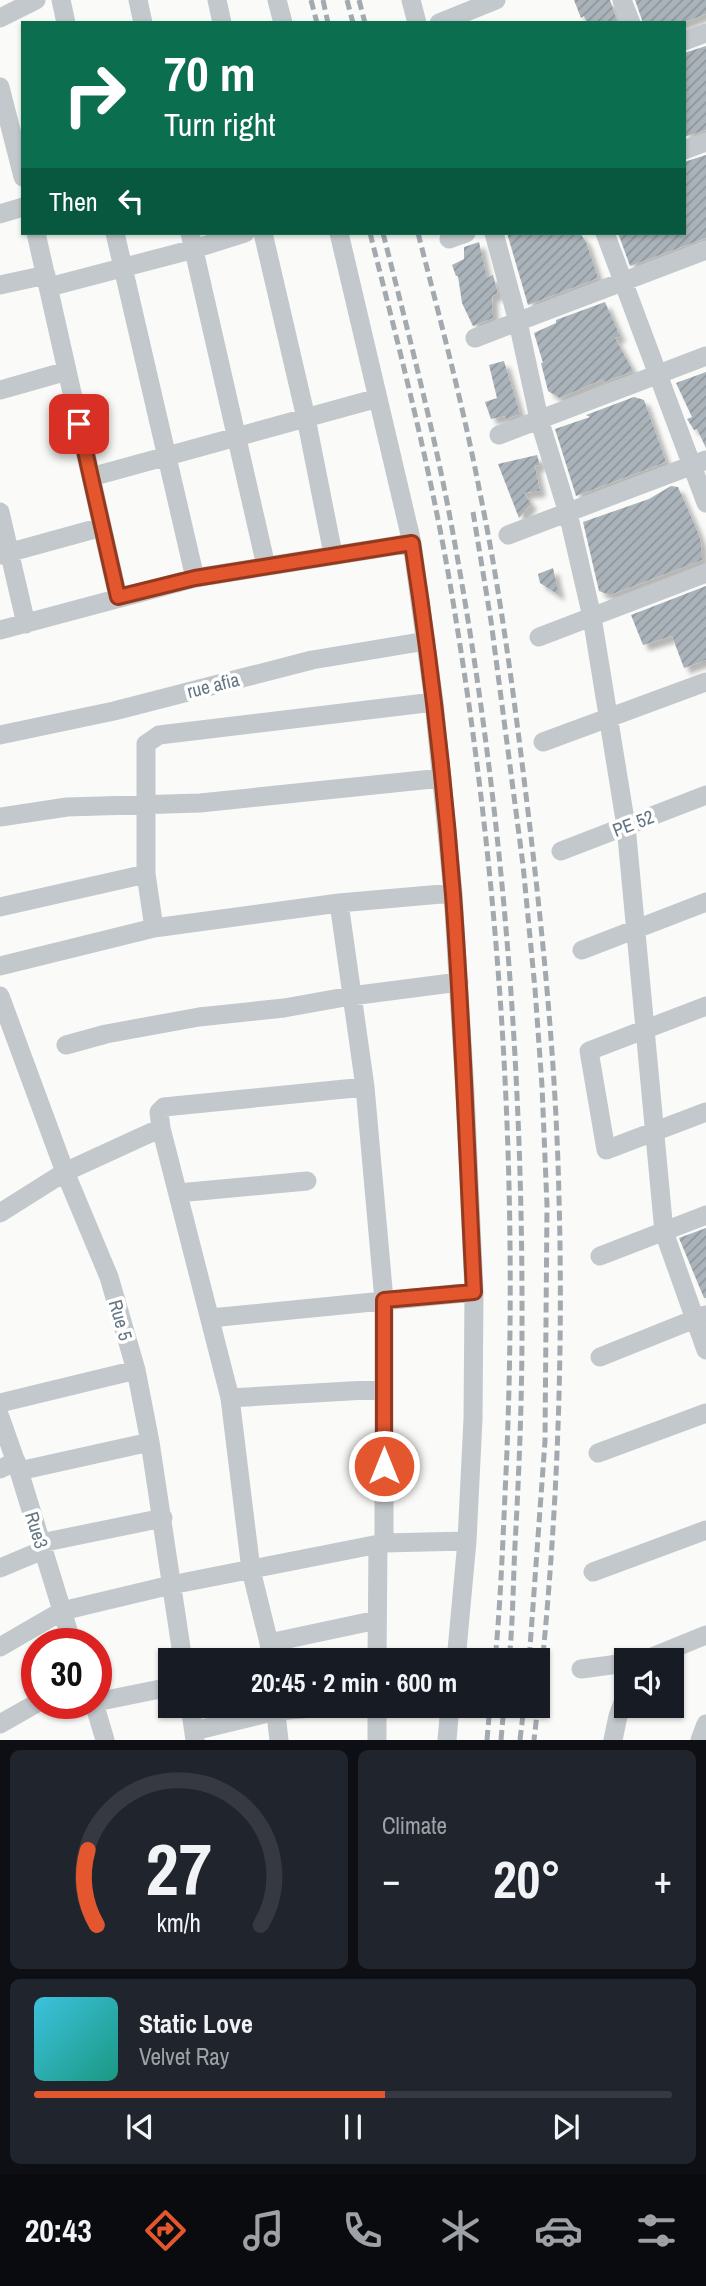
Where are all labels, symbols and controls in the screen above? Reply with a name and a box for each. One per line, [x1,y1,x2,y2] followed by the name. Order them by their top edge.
[164,40,256,106] text: 70 m
[49,49,140,140] icon: right
[164,103,276,146] text: Turn right
[112,182,150,220] icon: left
[49,184,98,219] text: Then
[49,394,109,454] pin
[60,405,98,443] icon: arrive
[184,666,242,704] street label: rue afia
[609,803,657,843] street label: PE 52
[103,1296,139,1344] street label: Rue 5
[347,1429,421,1503] position arrow
[19,1508,55,1552] street label: Rue3
[21,1628,112,1719] speed limit sign: 30
[614,1648,684,1718] map controls
[614,1648,684,1718] button: sound
[251,1665,457,1700] text: 20:45 · 2 min · 600 m
[382,1810,447,1841] text: Climate
[146,1821,212,1919] text: 27
[493,1844,561,1914] text: 20°
[382,1854,400,1905] text: −
[654,1854,672,1905] text: +
[157,1906,201,1940] text: km/h
[139,2006,253,2041] text: Static Love
[139,2041,229,2072] text: Velvet Ray
[121,2108,159,2146] icon: previous
[334,2108,372,2146] icon: pause
[547,2108,585,2146] icon: next
[141,2206,190,2255] icon: directions
[239,2206,288,2255] icon: music
[338,2206,387,2255] icon: phone
[436,2206,485,2255] icon: climate
[534,2206,583,2255] icon: car
[632,2206,681,2255] icon: filters
[25,2209,92,2252] text: 20:43

